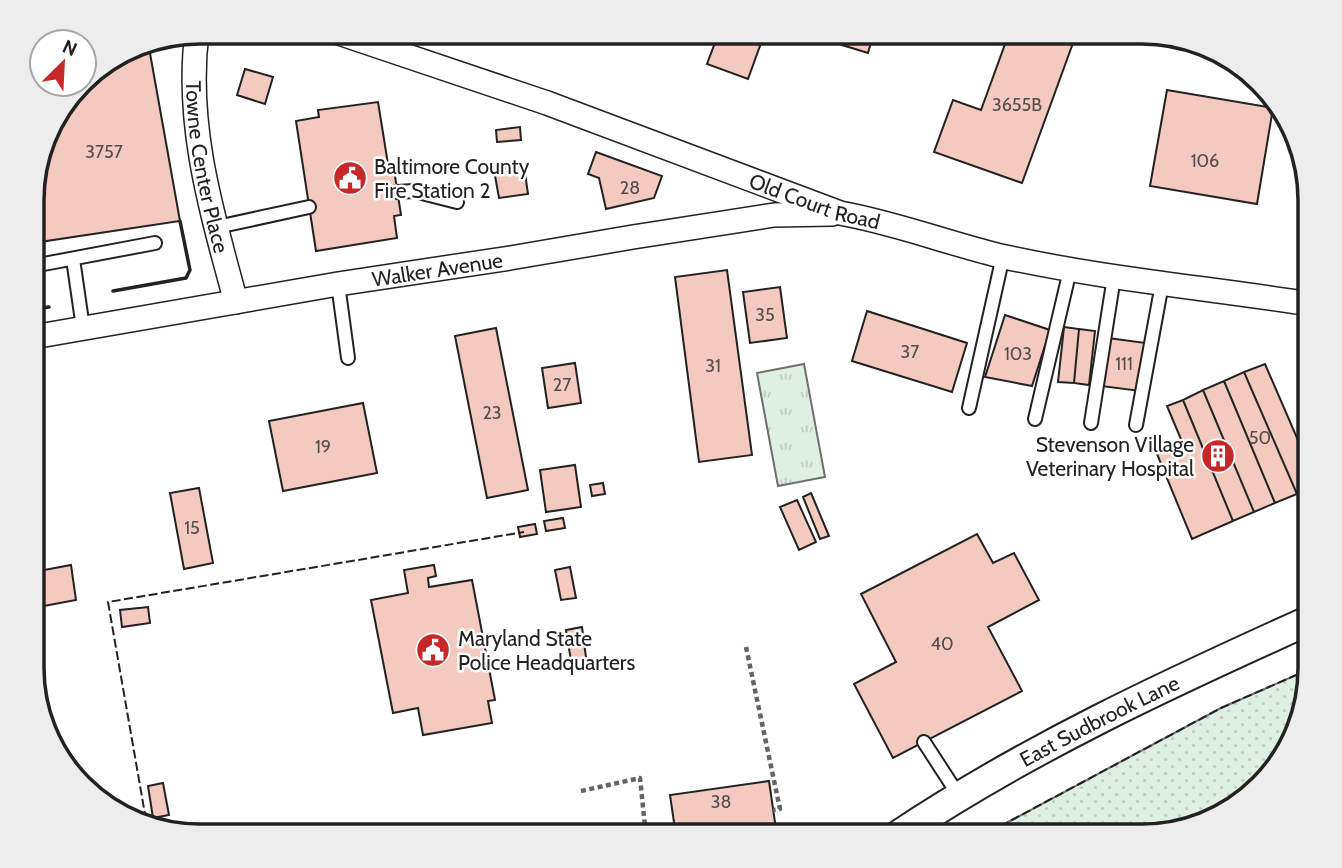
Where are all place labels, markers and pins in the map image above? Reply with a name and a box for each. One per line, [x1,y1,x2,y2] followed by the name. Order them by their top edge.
[374,154,530,203] place label: Baltimore County Fire Station 2
[331,159,369,197] public building icon: Baltimore County Fire Station 2
[1026,432,1194,481] place label: Stevenson Village Veterinary Hospital
[1199,437,1237,475] building icon: Stevenson Village Veterinary Hospital
[458,626,635,675] place label: Maryland State Police Headquarters
[414,631,452,669] public building icon: Maryland State Police Headquarters

